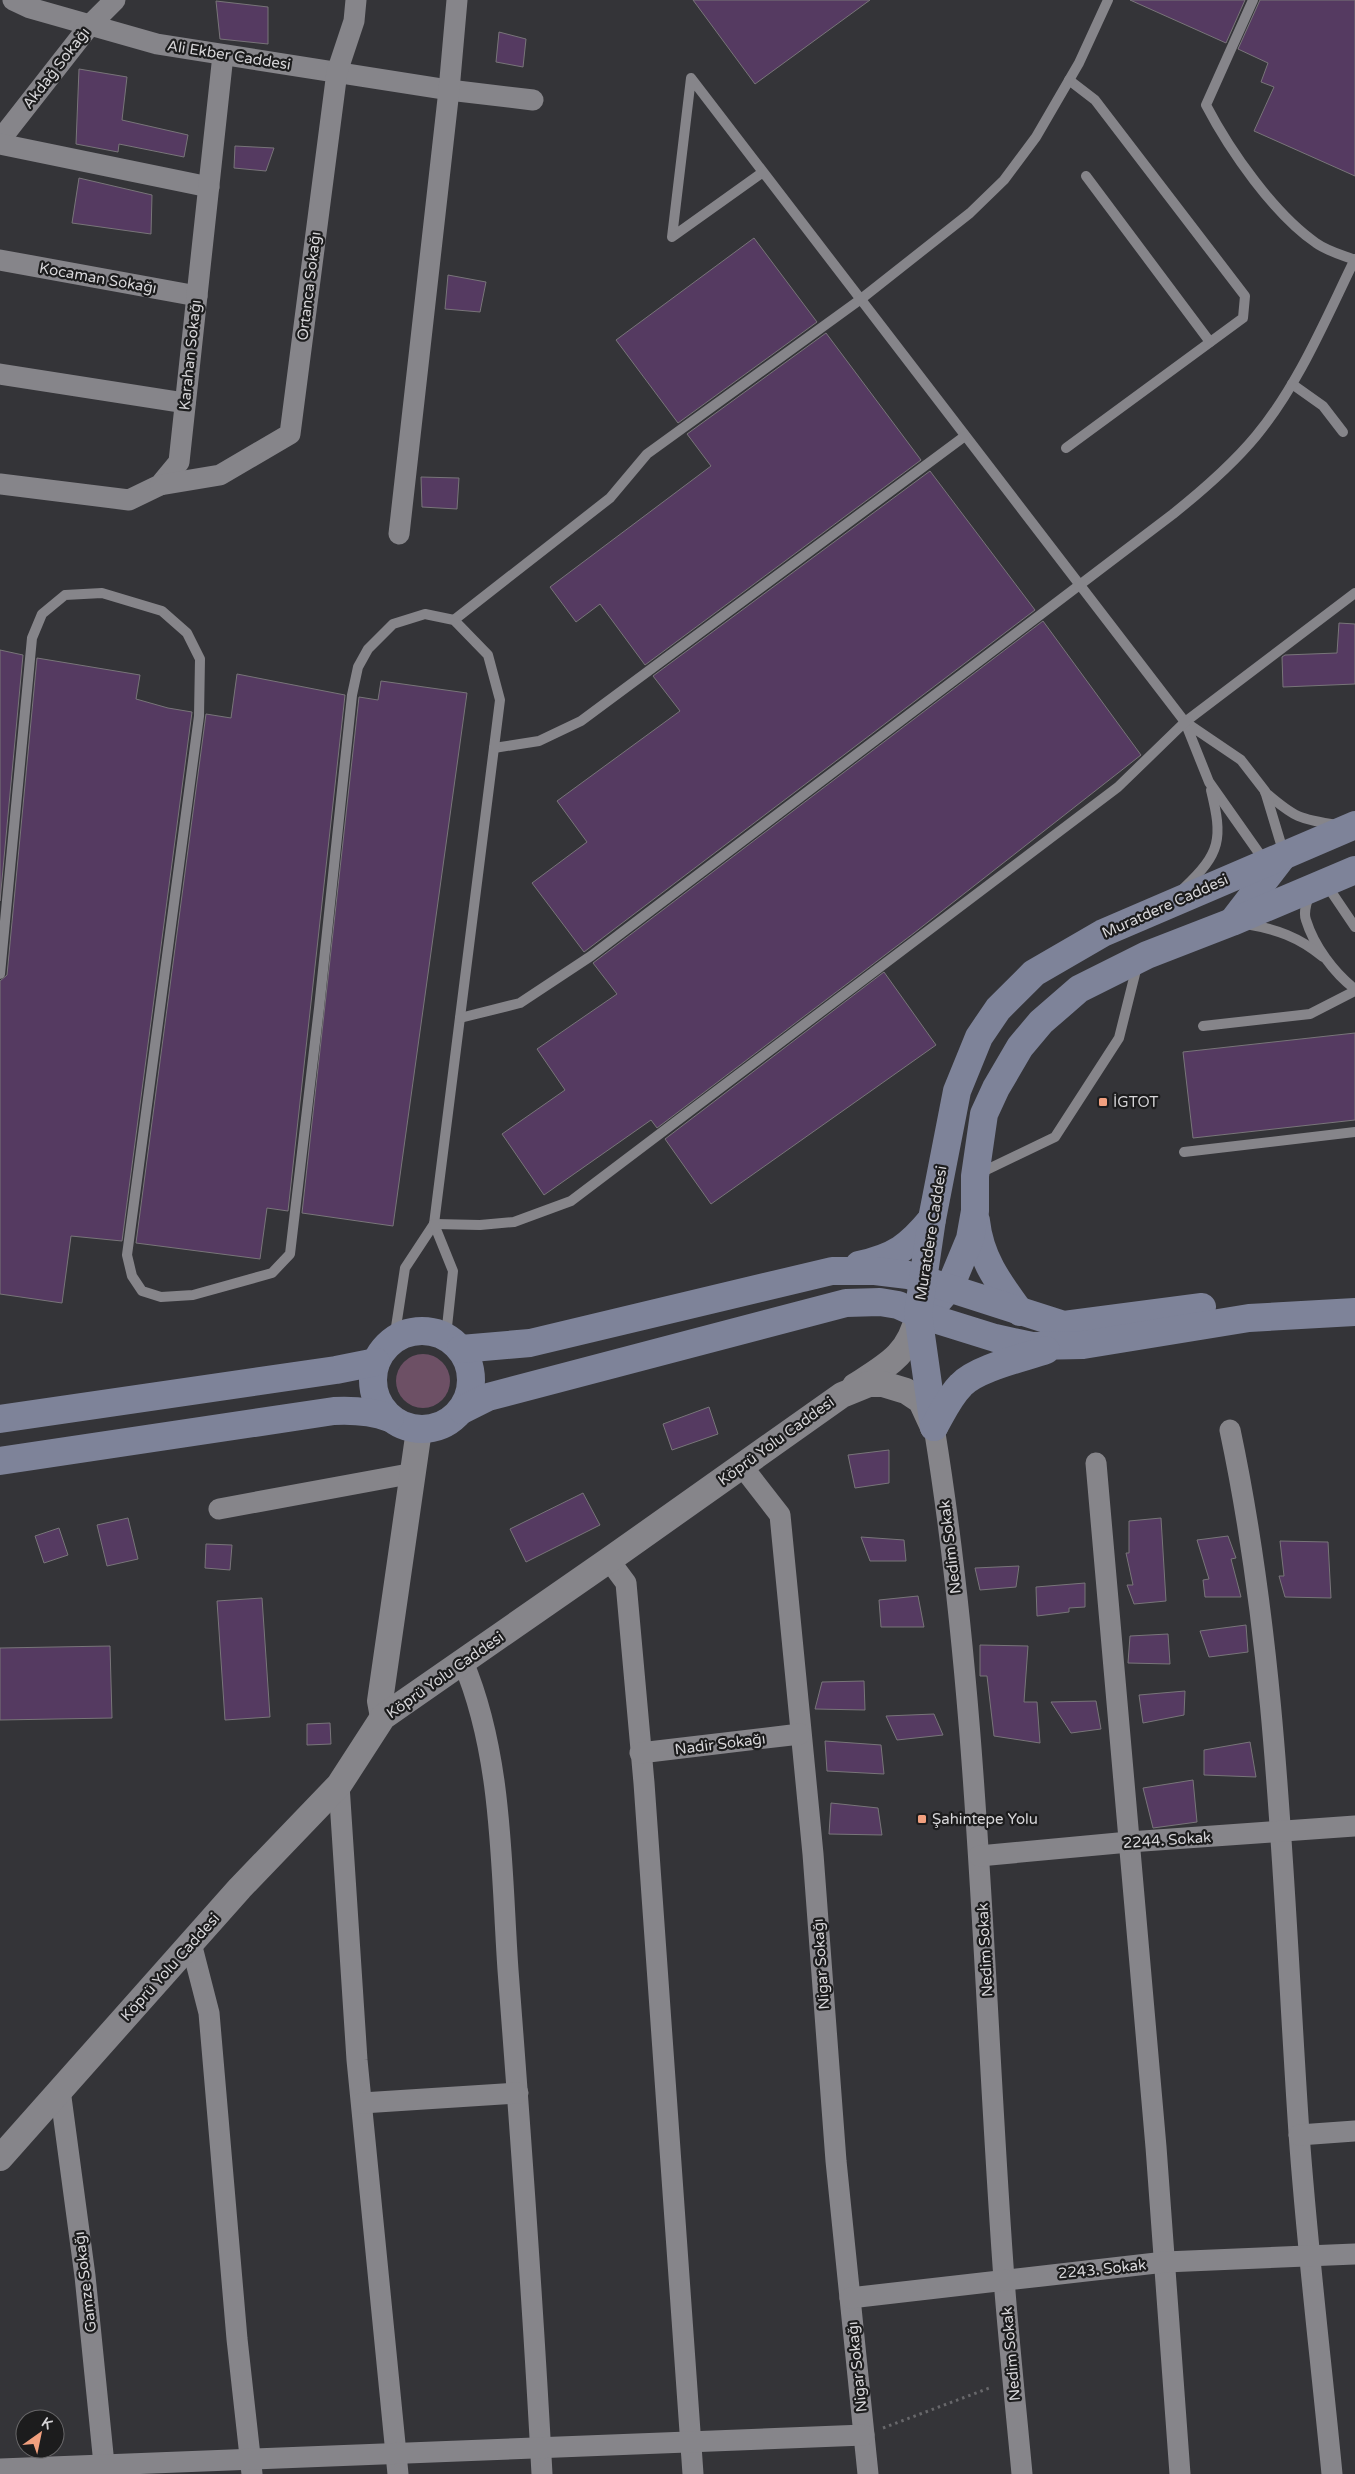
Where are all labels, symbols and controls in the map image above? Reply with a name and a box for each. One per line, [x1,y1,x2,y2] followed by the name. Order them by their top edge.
[19,24,93,112] street label: Akdağ Sokağı
[166,36,292,74] street label: Ali Ekber Caddesi
[293,231,325,341] street label: Ortanca Sokağı
[38,259,158,297] street label: Kocaman Sokağı
[175,299,205,411] street label: Karahan Sokağı
[1099,870,1231,942] street label: Muratdere Caddesi
[1113,1093,1158,1111] place label: İGTOT
[1097,1096,1109,1108] marker: İGTOT
[911,1164,951,1302] street label: Muratdere Caddesi
[714,1393,838,1489] street label: Köprü Yolu Caddesi
[935,1499,965,1595] street label: Nedim Sokak
[383,1628,507,1722] street label: Köprü Yolu Caddesi
[674,1730,766,1758] street label: Nadir Sokağı
[932,1810,1038,1828] place label: Şahintepe Yolu
[916,1813,928,1825] marker: Şahintepe Yolu
[1122,1828,1212,1852] street label: 2244. Sokak
[974,1902,996,1998] street label: Nedim Sokak
[117,1909,223,2025] street label: Köprü Yolu Caddesi
[809,1918,833,2010] street label: Nigar Sokağı
[70,2231,100,2333] street label: Gamze Sokağı
[1057,2255,1147,2283] street label: 2243. Sokak
[998,2306,1024,2402] street label: Nedim Sokak
[843,2321,871,2413] street label: Nigar Sokağı
[15,2409,65,2459] north arrow
[38,2414,56,2434] text: K

